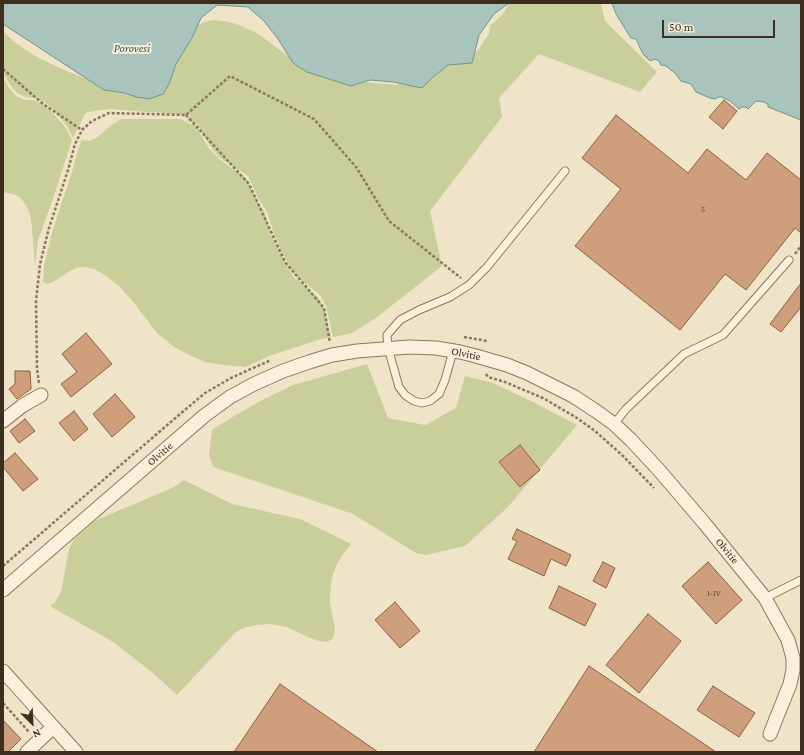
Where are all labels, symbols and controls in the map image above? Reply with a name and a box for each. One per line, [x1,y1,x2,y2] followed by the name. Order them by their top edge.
[664,12,777,38] scale bar
[669,20,693,34] text: 50 m
[114,41,150,55] water label: Porovesi
[701,204,705,214] house number: 5
[450,344,482,364] street label: Olvitie
[145,439,175,469] street label: Olvitie
[713,535,741,567] street label: Olvitie
[707,588,721,598] house number: I-IV
[12,703,52,743] north arrow
[31,727,43,741] text: N

